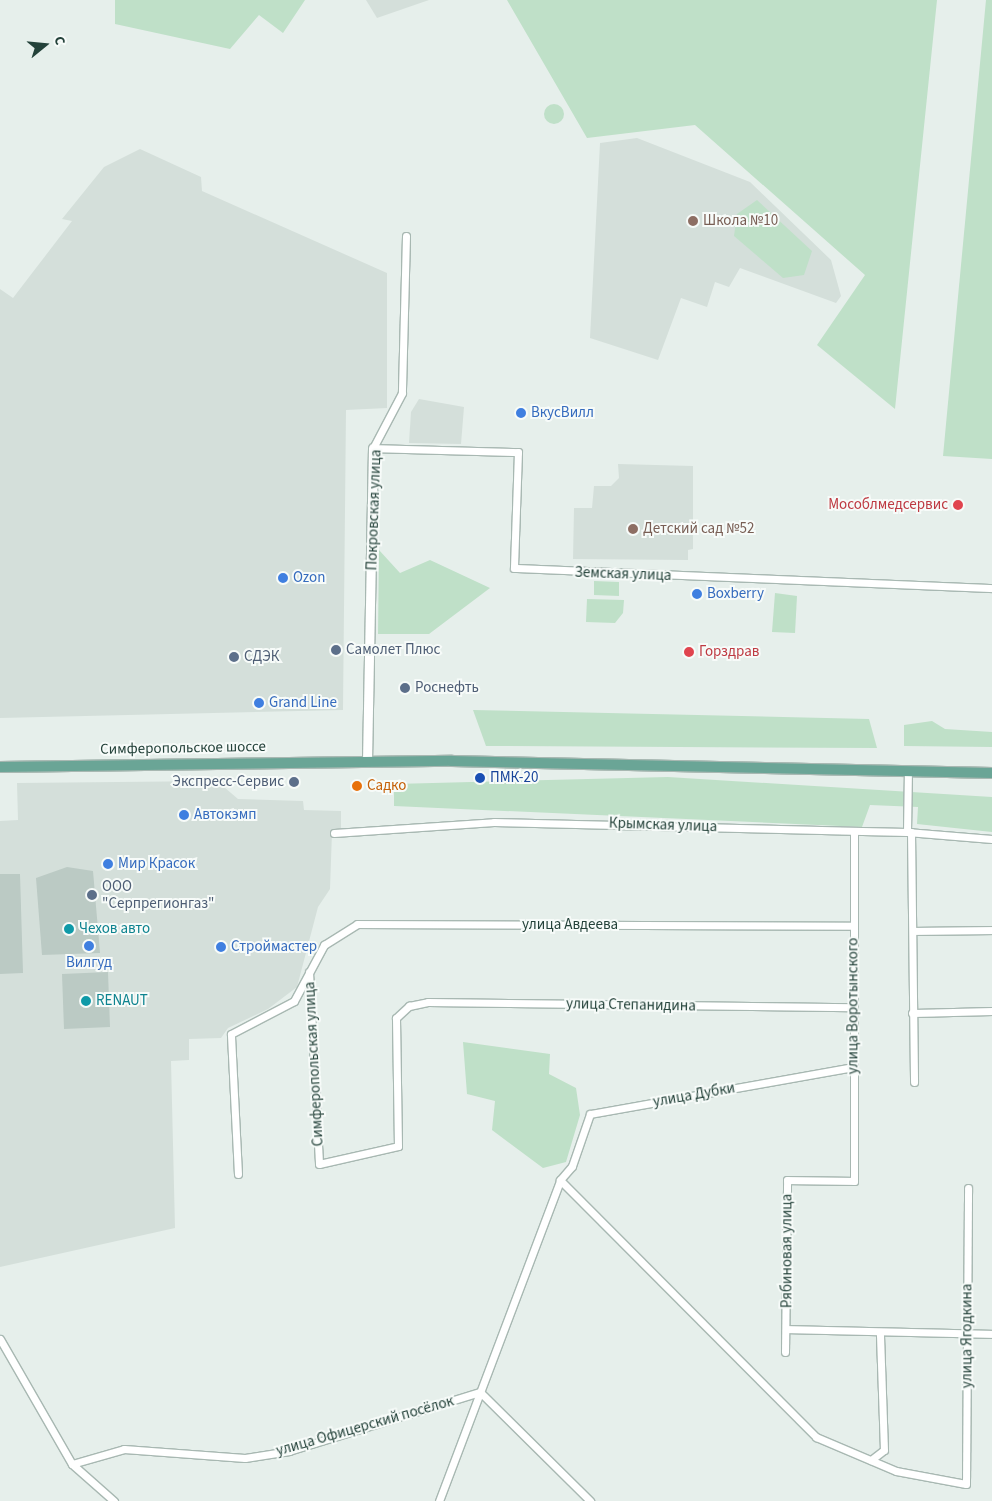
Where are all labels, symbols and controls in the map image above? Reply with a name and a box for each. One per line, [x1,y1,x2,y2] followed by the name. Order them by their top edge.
[20,20,70,70] north arrow
[49,34,70,47] text: С
[703,212,778,230] place label: Школа №10
[687,215,699,227] marker: Школа №10
[531,404,594,422] place label: ВкусВилл
[515,407,527,419] marker: ВкусВилл
[363,449,385,571] street label: Покровская улица
[828,496,948,514] place label: Мособлмедсервис
[952,499,964,511] marker: Мособлмедсервис
[643,520,754,538] place label: Детский сад №52
[627,523,639,535] marker: Детский сад №52
[574,563,672,585] street label: Земская улица
[293,569,325,587] place label: Ozon
[277,572,289,584] marker: Ozon
[707,585,764,603] place label: Boxberry
[691,588,703,600] marker: Boxberry
[346,641,440,659] place label: Самолет Плюс
[699,643,759,661] place label: Горздрав
[330,644,342,656] marker: Самолет Плюс
[683,646,695,658] marker: Горздрав
[244,648,279,666] place label: СДЭК
[228,651,240,663] marker: СДЭК
[415,679,479,697] place label: Роснефть
[399,682,411,694] marker: Роснефть
[269,694,337,712] place label: Grand Line
[253,697,265,709] marker: Grand Line
[100,738,266,758] street label: Симферопольское шоссе
[490,769,538,787] place label: ПМК-20
[474,772,486,784] marker: ПМК-20
[172,773,284,791] place label: Экспресс-Сервис
[288,776,300,788] marker: Экспресс-Сервис
[367,777,406,795] place label: Садко
[351,780,363,792] marker: Садко
[194,806,256,824] place label: Автокэмп
[178,809,190,821] marker: Автокэмп
[609,814,717,836] street label: Крымская улица
[118,855,195,873] place label: Мир Красок
[102,858,114,870] marker: Мир Красок
[102,877,214,912] place label: ООО "Серпрегионгаз"
[86,889,98,901] marker: ООО "Серпрегионгаз"
[522,916,618,934] street label: улица Авдеева
[79,920,150,938] place label: Чехов авто
[63,923,75,935] marker: Чехов авто
[231,938,317,956] place label: Строймастер
[844,938,862,1074] street label: улица Воротынского
[83,940,95,952] marker: Вилгуд
[215,941,227,953] marker: Строймастер
[66,954,112,972] place label: Вилгуд
[301,981,327,1147] street label: Симферопольская улица
[96,992,148,1010] place label: RENAUT
[80,995,92,1007] marker: RENAUT
[566,995,696,1015] street label: улица Степанидина
[652,1079,736,1111] street label: улица Дубки
[778,1194,796,1308] street label: Рябиновая улица
[958,1284,976,1388] street label: улица Ягодкина
[274,1392,456,1460] street label: улица Офицерский посёлок

